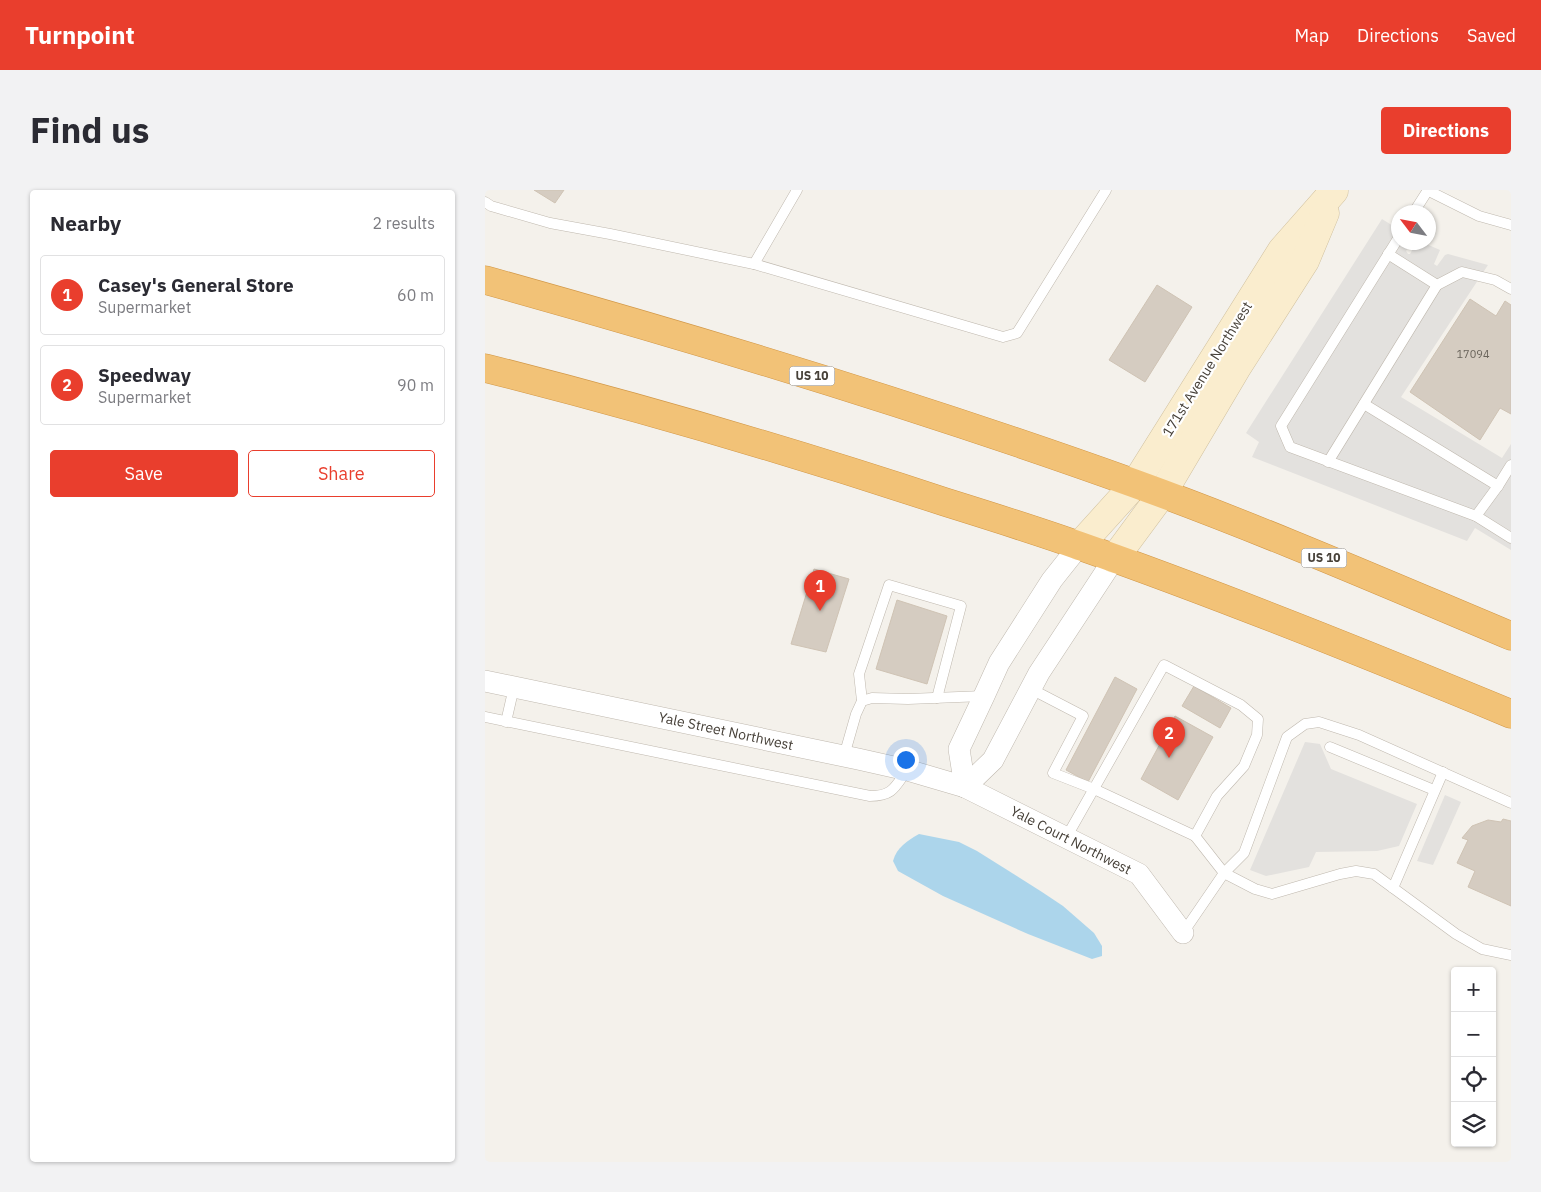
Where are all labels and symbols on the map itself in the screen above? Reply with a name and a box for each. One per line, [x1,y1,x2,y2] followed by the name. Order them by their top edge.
[1391,205,1436,250] north arrow
[1158,298,1256,440] street label: 171st Avenue Northwest
[1457,347,1490,361] house number: 17094
[789,367,835,386] road number: US 10
[1301,548,1347,568] road number: US 10
[804,570,836,611] pin: 1
[657,708,795,754] street label: Yale Street Northwest
[1153,717,1185,758] pin: 2
[893,747,919,773] your location
[1007,802,1135,878] street label: Yale Court Northwest

